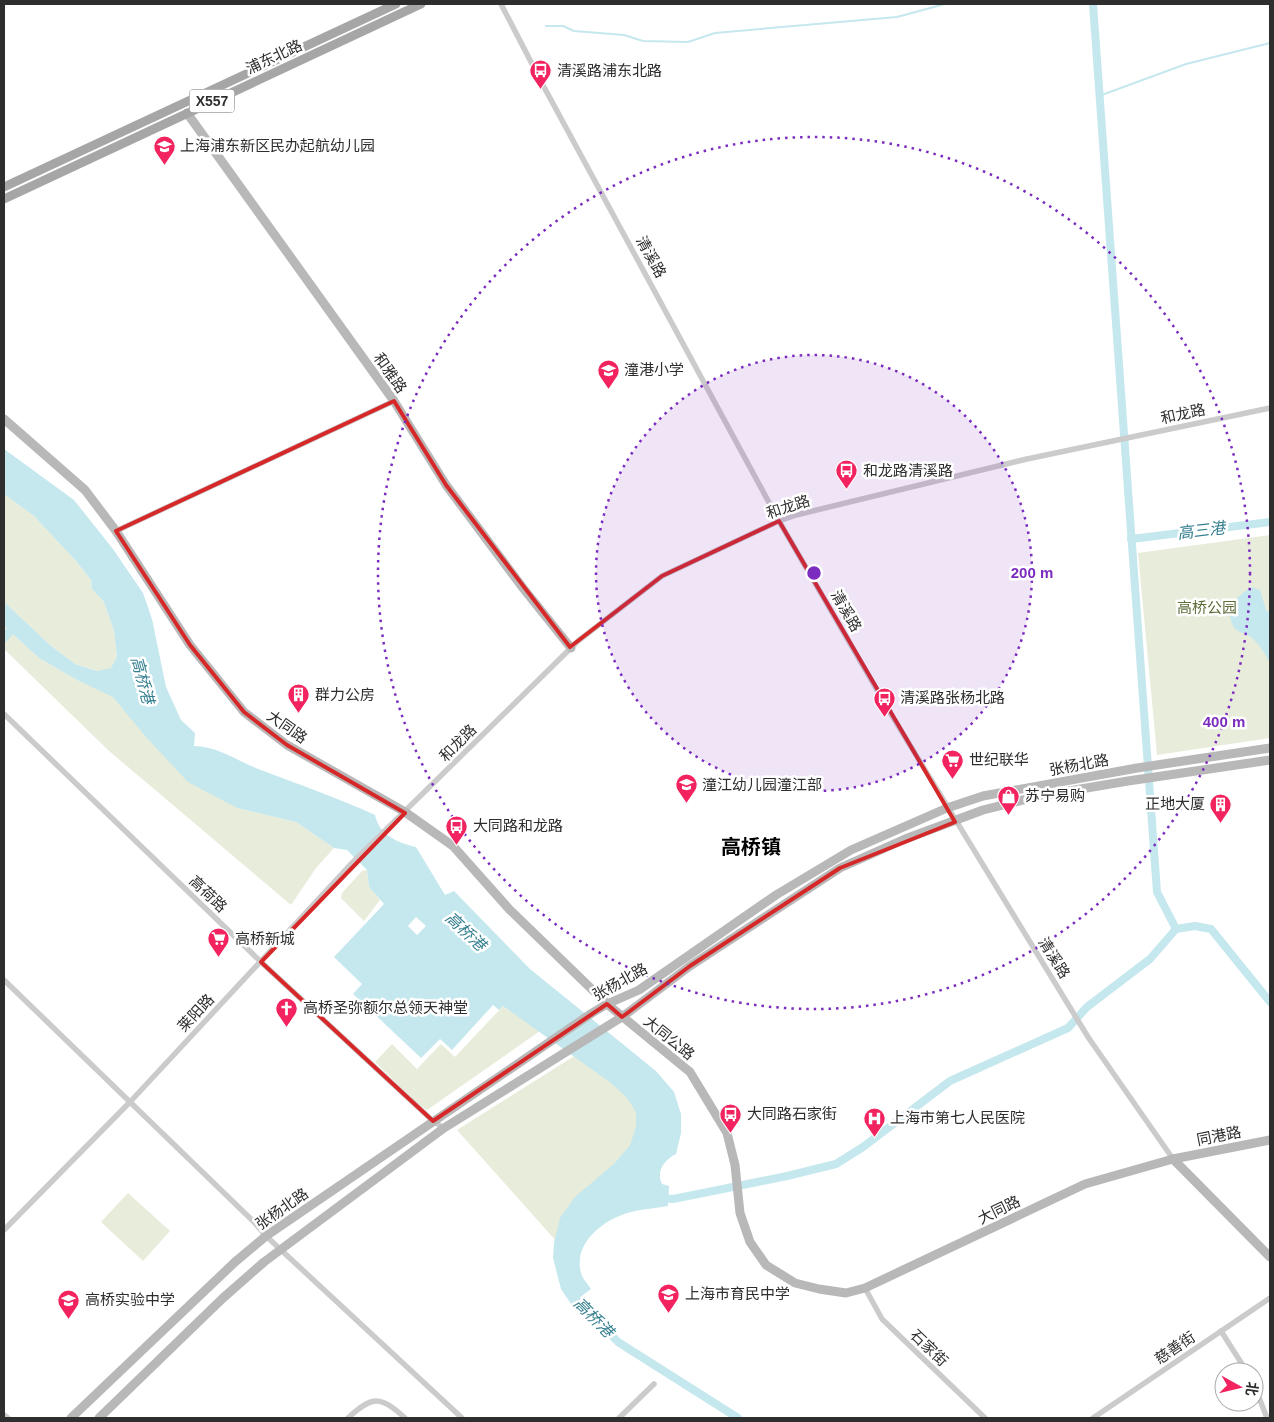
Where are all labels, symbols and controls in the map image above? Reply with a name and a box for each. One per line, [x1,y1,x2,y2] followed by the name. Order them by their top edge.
[243,36,305,77] street label: 浦东北路
[529,59,553,90] bus stop icon: 清溪路浦东北路
[557,62,662,79] place label: 清溪路浦东北路
[190,90,234,112] road number: X557
[152,134,176,165] school or university icon: 上海浦东新区民办起航幼儿园
[180,137,375,154] place label: 上海浦东新区民办起航幼儿园
[633,233,670,281] street label: 清溪路
[371,349,410,396] street label: 和雅路
[596,358,620,389] school or university icon: 潼港小学
[624,361,684,378] place label: 潼港小学
[1159,401,1207,427] street label: 和龙路
[835,459,859,490] bus stop icon: 和龙路清溪路
[863,462,953,479] place label: 和龙路清溪路
[764,491,812,522] street label: 和龙路
[1176,519,1228,542] water label: 高三港
[805,564,823,582] centre of rings
[1011,564,1053,581] text: 200 m
[828,587,865,634] street label: 清溪路
[1177,599,1237,616] park label: 高桥公园
[128,655,157,707] water label: 高桥港
[287,683,311,714] building icon: 群力公房
[315,686,375,703] place label: 群力公房
[872,686,896,717] bus stop icon: 清溪路张杨北路
[900,689,1005,706] place label: 清溪路张杨北路
[264,707,311,746] street label: 大同路
[1203,713,1245,730] text: 400 m
[436,721,480,765] street label: 和龙路
[941,748,965,779] supermarket icon: 世纪联华
[969,751,1029,768] place label: 世纪联华
[1048,751,1110,778] street label: 张杨北路
[674,773,698,804] school or university icon: 潼江幼儿园潼江部
[702,776,822,793] place label: 潼江幼儿园潼江部
[997,784,1021,815] shop icon: 苏宁易购
[1025,787,1085,804] place label: 苏宁易购
[1209,792,1233,823] building icon: 正地大厦
[1145,795,1205,812] place label: 正地大厦
[445,814,469,845] bus stop icon: 大同路和龙路
[473,817,563,834] place label: 大同路和龙路
[721,836,781,858] district label: 高桥镇
[186,872,230,915] street label: 高荷路
[442,909,490,955] water label: 高桥港
[207,927,231,958] supermarket icon: 高桥新城
[235,930,295,947] place label: 高桥新城
[1035,934,1074,981] street label: 清溪路
[589,960,650,1004] street label: 张杨北路
[174,990,217,1035] street label: 莱阳路
[275,996,299,1027] church icon: 高桥圣弥额尔总领天神堂
[303,999,468,1016] place label: 高桥圣弥额尔总领天神堂
[641,1012,698,1063] street label: 大同公路
[719,1102,743,1133] bus stop icon: 大同路石家街
[747,1105,837,1122] place label: 大同路石家街
[862,1106,886,1137] hospital icon: 上海市第七人民医院
[890,1109,1025,1126] place label: 上海市第七人民医院
[1195,1123,1243,1148] street label: 同港路
[252,1184,311,1233] street label: 张杨北路
[975,1192,1023,1227] street label: 大同路
[657,1282,681,1313] school or university icon: 上海市育民中学
[685,1285,790,1302] place label: 上海市育民中学
[57,1288,81,1319] school or university icon: 高桥实验中学
[85,1291,175,1308] place label: 高桥实验中学
[571,1294,618,1342] water label: 高桥港
[907,1326,951,1369] street label: 石家街
[1151,1328,1198,1367] street label: 慈善街
[1214,1362,1264,1412] north arrow
[1243,1381,1261,1397] text: 北

